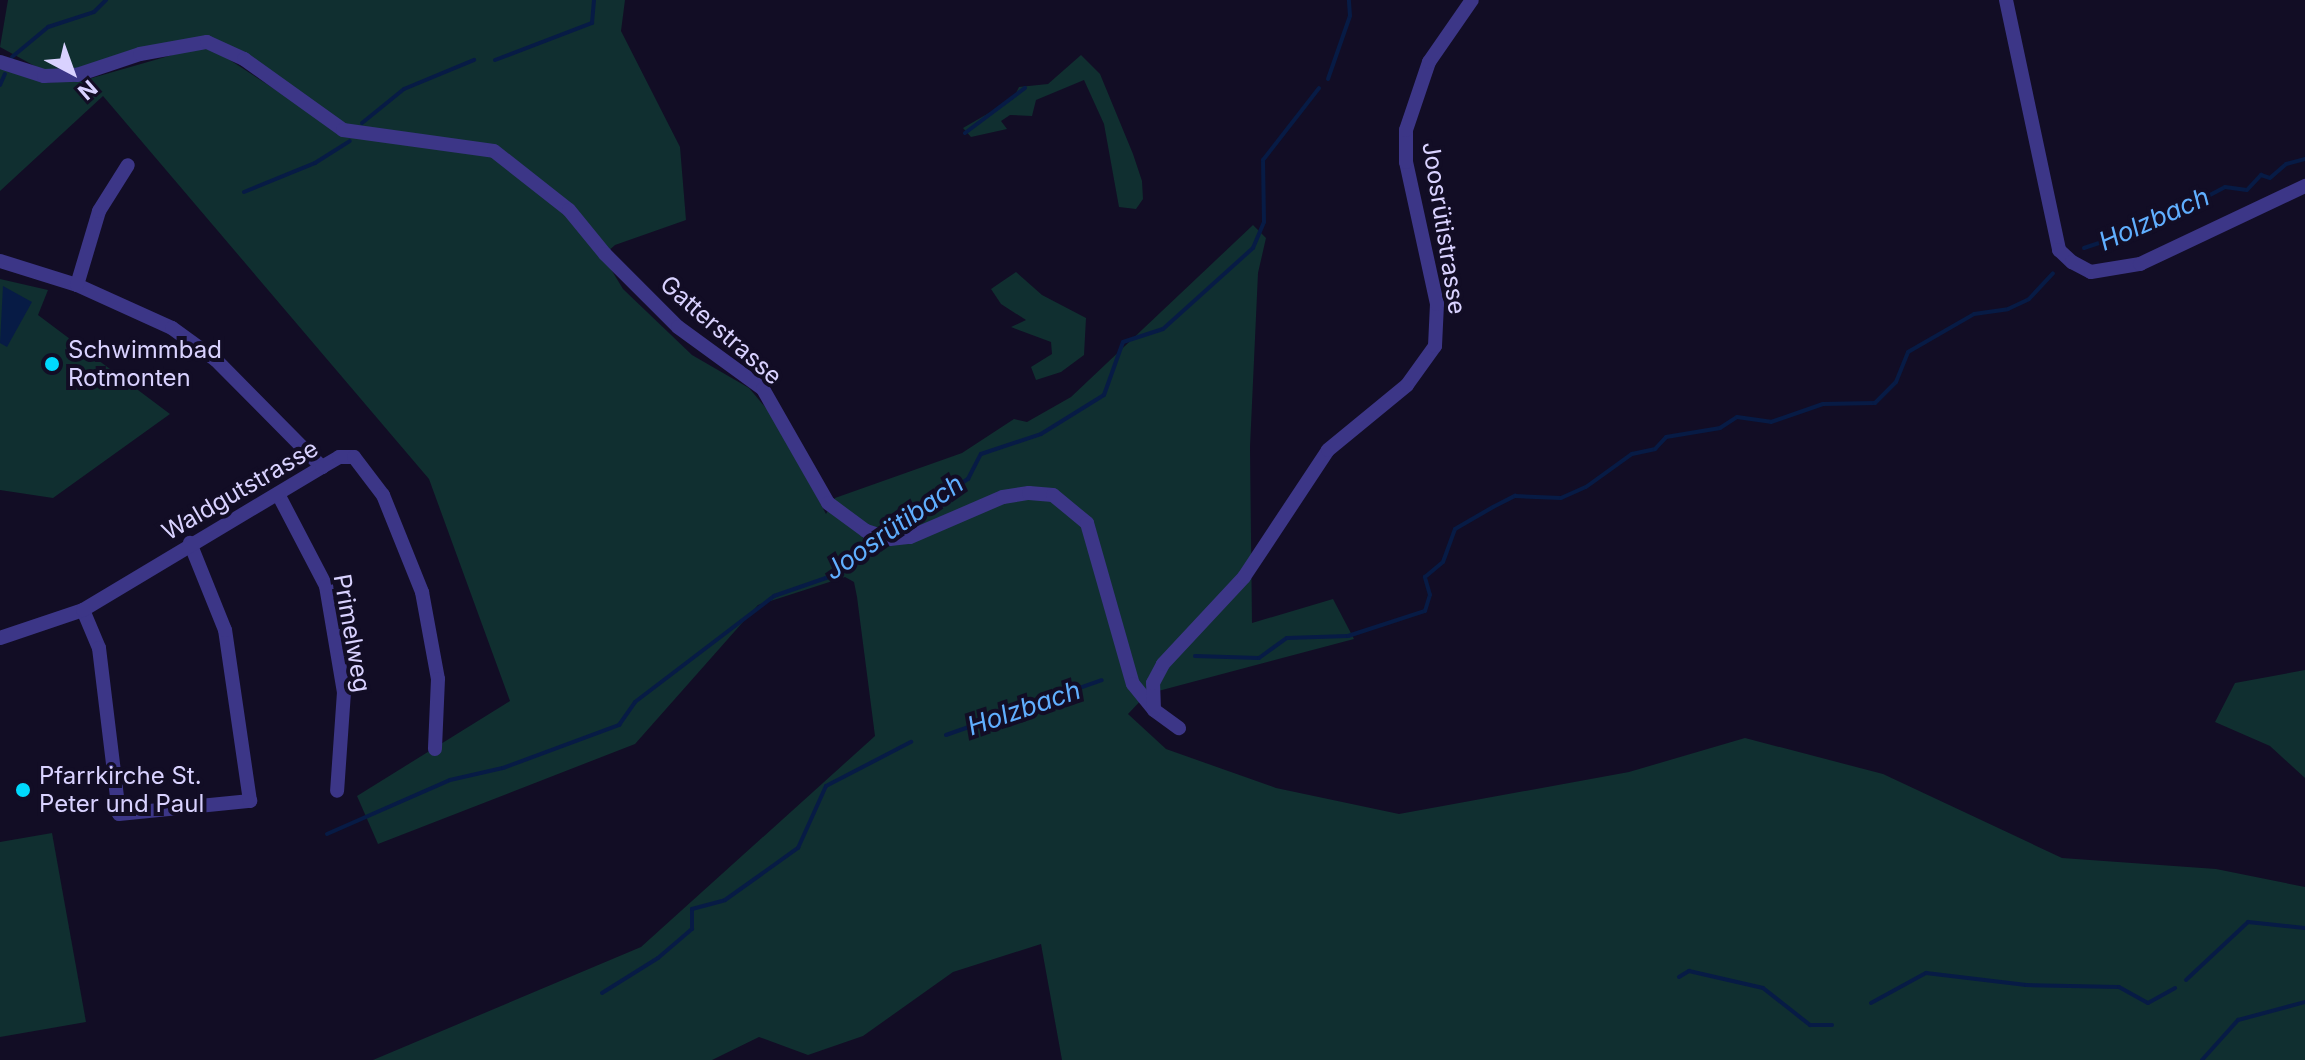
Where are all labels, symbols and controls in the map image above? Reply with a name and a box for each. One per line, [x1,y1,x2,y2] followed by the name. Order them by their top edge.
[32,32,112,112] north arrow
[73,75,103,105] text: N
[1416,140,1472,316] street label: Joosrütistrasse
[2094,181,2214,257] water label: Holzbach
[654,269,788,391] street label: Gatterstrasse
[68,336,222,392] place label: Schwimmbad Rotmonten
[43,355,61,373] marker: Schwimmbad Rotmonten
[157,434,323,546] street label: Waldgutstrasse
[819,468,969,586] water label: Joosrütibach
[327,572,377,694] street label: Primelweg
[963,674,1085,742] water label: Holzbach
[39,762,204,818] place label: Pfarrkirche St. Peter und Paul
[14,781,32,799] marker: Pfarrkirche St. Peter und Paul

